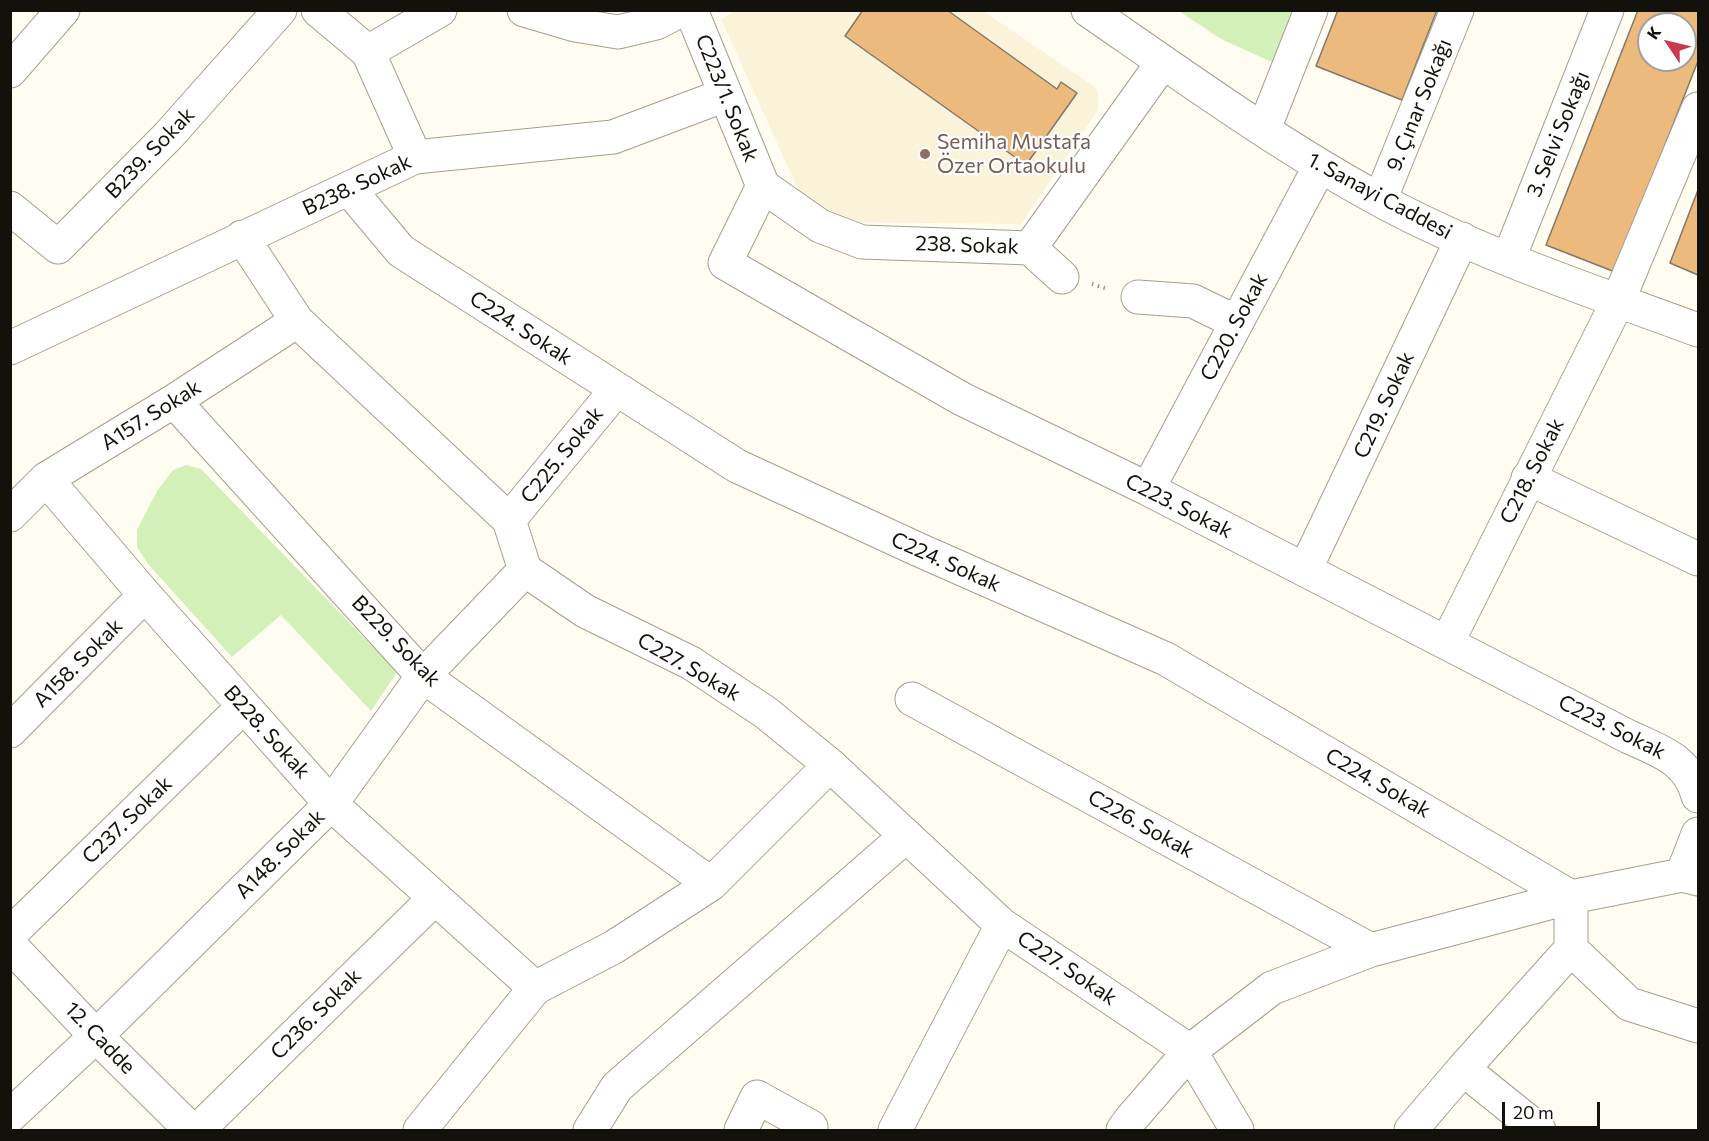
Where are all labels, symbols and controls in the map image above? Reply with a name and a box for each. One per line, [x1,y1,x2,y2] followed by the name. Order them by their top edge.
[1637,12,1697,72] north arrow
[1642,23,1664,43] text: K
[690,31,764,165] street label: C223/1. Sokak
[1381,35,1457,175] street label: 9. Çınar Sokağı
[1521,67,1595,201] street label: 3. Selvi Sokağı
[100,102,200,204] street label: B239. Sokak
[937,129,1091,179] place label: Semiha Mustafa Özer Ortaokulu
[918,147,932,161] marker: Semiha Mustafa Özer Ortaokulu
[1303,147,1457,245] street label: 1. Sanayi Caddesi
[299,149,415,221] street label: B238. Sokak
[915,231,1019,259] street label: 238. Sokak
[1195,269,1273,385] street label: C220. Sokak
[465,285,577,371] street label: C224. Sokak
[1348,348,1420,462] street label: C219. Sokak
[97,374,205,456] street label: A157. Sokak
[515,402,609,508] street label: C225. Sokak
[1495,414,1569,528] street label: C218. Sokak
[1121,468,1237,544] street label: C223. Sokak
[887,527,1005,597] street label: C224. Sokak
[346,590,446,692] street label: B229. Sokak
[28,613,128,713] street label: A158. Sokak
[633,627,745,707] street label: C227. Sokak
[219,680,315,784] street label: B228. Sokak
[1554,689,1670,765] street label: C223. Sokak
[1321,743,1435,823] street label: C224. Sokak
[77,771,177,869] street label: C237. Sokak
[1083,784,1199,864] street label: C226. Sokak
[230,804,330,904] street label: A148. Sokak
[1012,925,1122,1011] street label: C227. Sokak
[265,963,367,1065] street label: C236. Sokak
[60,997,140,1079] street label: 12. Cadde
[1505,1090,1602,1128] scale bar
[1513,1101,1554,1123] text: 20 m

